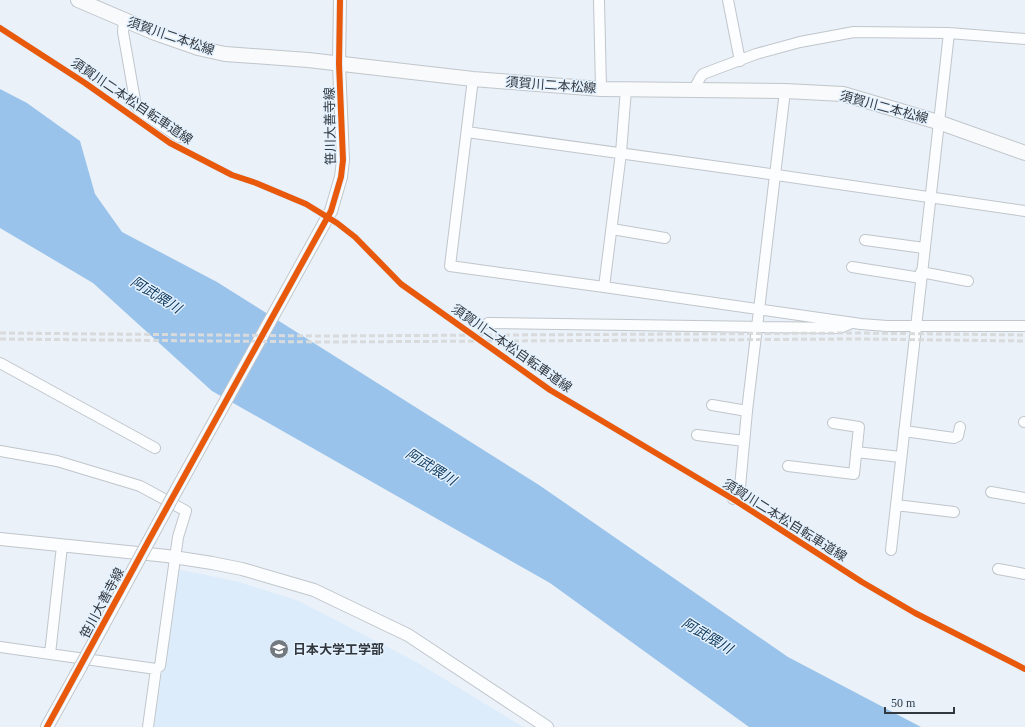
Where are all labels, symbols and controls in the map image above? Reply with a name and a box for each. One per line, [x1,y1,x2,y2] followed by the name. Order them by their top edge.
[126,14,216,58] street label: 須賀川二本松線
[69,55,195,147] street label: 須賀川二本松自転車道線
[505,74,597,96] street label: 須賀川二本松線
[322,87,338,165] street label: 笹川大善寺線
[838,88,930,126] street label: 須賀川二本松線
[128,274,185,317] water label: 阿武隈川
[449,301,575,395] street label: 須賀川二本松自転車道線
[403,446,460,489] water label: 阿武隈川
[720,476,850,564] street label: 須賀川二本松自転車道線
[77,565,127,641] street label: 笹川大善寺線
[679,615,737,658] water label: 阿武隈川
[268,638,290,660] school or university icon: 日本大学工学部
[293,642,384,657] place label: 日本大学工学部
[885,689,954,715] scale bar
[891,696,916,710] text: 50 m

